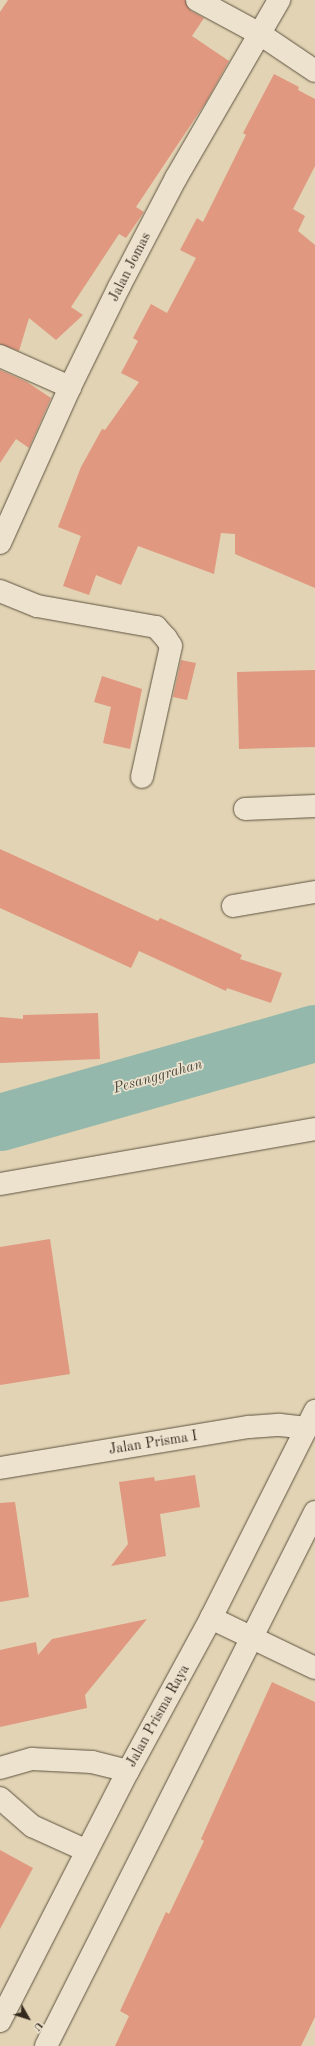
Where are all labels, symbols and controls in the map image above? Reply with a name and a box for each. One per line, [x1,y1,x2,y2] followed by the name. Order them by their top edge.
[105,230,155,304] street label: Jalan Jomas
[111,1056,205,1098] water label: Pesanggrahan
[108,1428,198,1458] street label: Jalan Prisma I
[123,1662,193,1770] street label: Jalan Prisma Raya
[8,1998,48,2038] north arrow
[31,2019,45,2033] text: U

